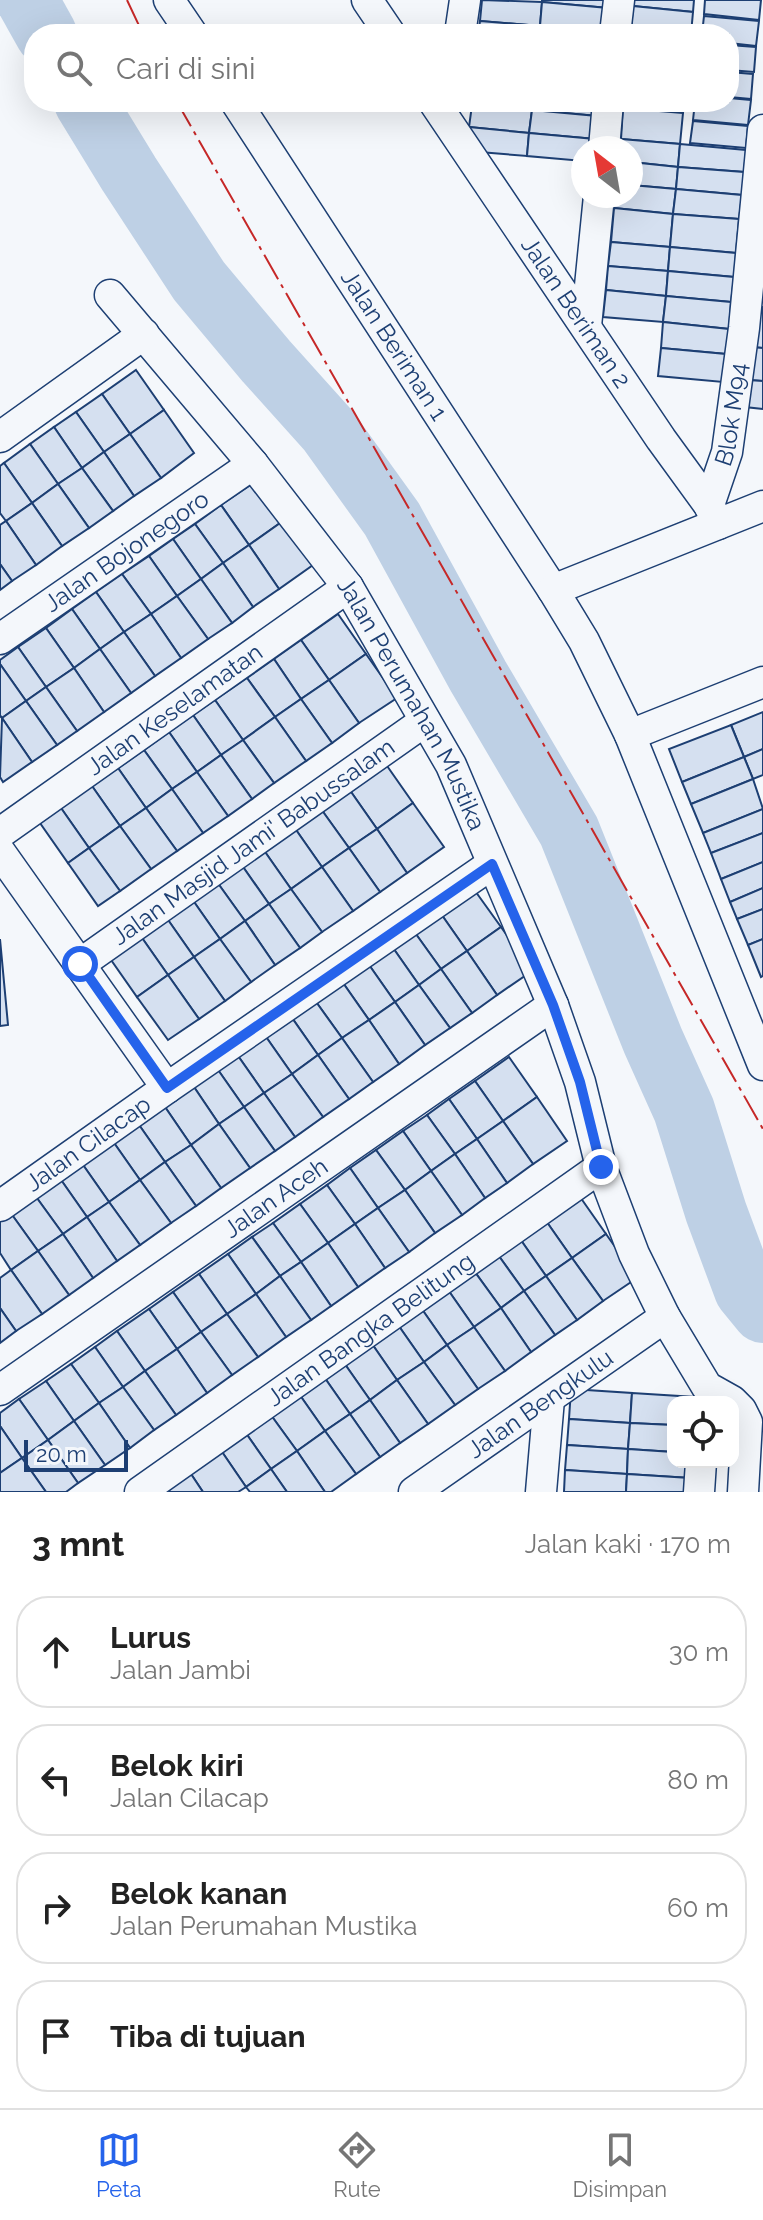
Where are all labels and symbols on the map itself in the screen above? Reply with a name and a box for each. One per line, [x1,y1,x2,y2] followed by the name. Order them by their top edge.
[571,136,643,208] north arrow
[515,231,637,393] street label: Jalan Beriman 2
[335,264,454,426] street label: Jalan Beriman 1
[708,361,753,470] street label: Blok M94
[38,484,214,618] street label: Jalan Bojonegoro
[332,571,492,834] street label: Jalan Perumahan Mustika
[81,637,268,781] street label: Jalan Keselamatan
[106,732,400,951] street label: Jalan Masjid Jami' Babussalam
[62,946,98,982] route start
[20,1089,156,1197] street label: Jalan Cilacap
[583,1149,619,1185] route end
[218,1151,333,1244] street label: Jalan Aceh
[261,1246,479,1412] street label: Jalan Bangka Belitung
[462,1343,618,1464] street label: Jalan Bengkulu
[24,1436,128,1472] scale bar

